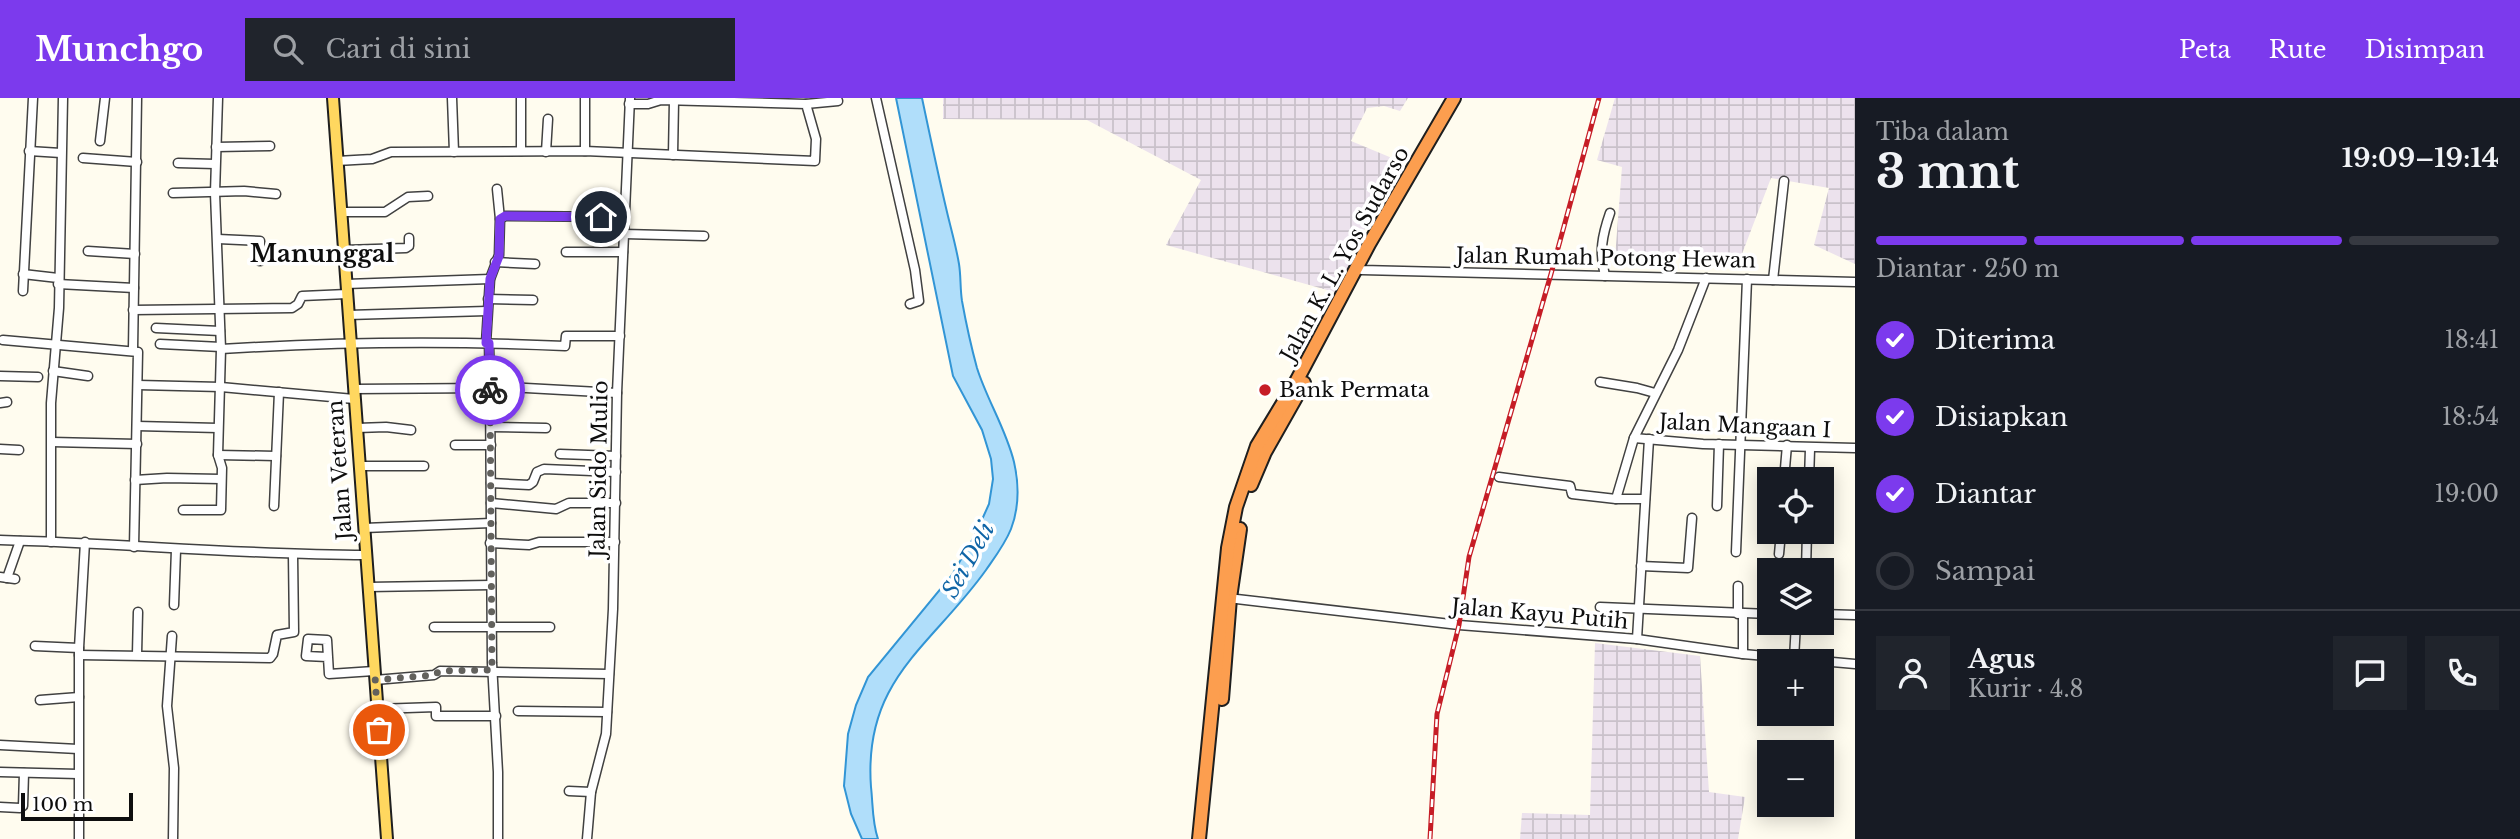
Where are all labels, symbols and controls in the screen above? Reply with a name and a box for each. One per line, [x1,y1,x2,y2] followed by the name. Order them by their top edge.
[245,18,735,81] search box
[35,29,203,70] text: Munchgo
[269,30,307,68] icon: search
[325,33,471,65] text: Cari di sini
[2179,35,2231,64] text: Peta
[2269,35,2327,64] text: Rute
[2365,35,2485,64] text: Disimpan
[1876,118,2009,146] text: Tiba dalam
[1274,142,1415,369] street label: Jalan K. L. Yos Sudarso
[2342,142,2499,174] text: 19:09–19:14
[1876,143,2019,200] text: 3 mnt
[571,187,631,247] pin
[582,198,620,236] icon: home
[250,239,395,268] district label: Manunggal
[1453,242,1756,274] street label: Jalan Rumah Potong Hewan
[1876,255,2059,283] text: Diantar · 250 m
[1876,321,1914,359] icon: check
[1935,324,2055,356] text: Diterima
[2445,326,2499,354] text: 18:41
[455,355,525,425] courier
[471,371,509,409] icon: bike
[1279,377,1430,403] place label: Bank Permata
[584,380,614,561] street label: Jalan Sido Mulio
[1257,382,1273,398] marker: Bank Permata
[1876,398,1914,436] icon: check
[322,399,358,544] street label: Jalan Veteran
[1935,401,2068,433] text: Disiapkan
[2442,403,2499,431] text: 18:54
[1655,408,1832,443] street label: Jalan Mangaan I
[1757,467,1834,817] map controls
[1757,467,1834,544] button: locate
[1876,475,1914,513] icon: check
[1935,478,2036,510] text: Diantar
[2435,480,2499,508] text: 19:00
[936,517,1000,603] water label: Sei Deli
[1935,555,2035,587] text: Sampai
[1757,558,1834,635] button: layers
[1448,593,1629,635] street label: Jalan Kayu Putih
[1876,636,1950,710] button: person
[2333,636,2407,710] button: chat
[2425,636,2499,710] button: phone
[1968,643,2035,675] text: Agus
[1757,649,1834,726] button: +
[1968,675,2084,703] text: Kurir · 4.8
[349,700,409,760] pin
[360,711,398,749] icon: bag
[1757,740,1834,817] button: −
[21,790,133,822] scale bar
[32,793,93,816] text: 100 m

